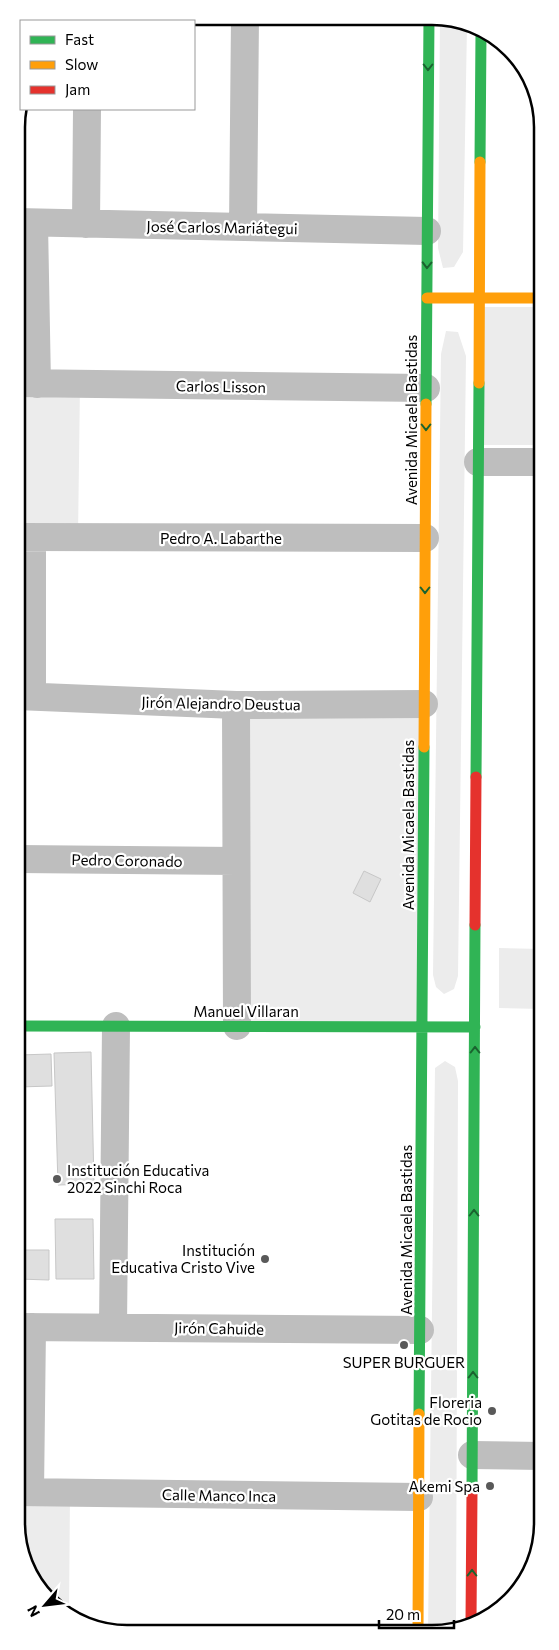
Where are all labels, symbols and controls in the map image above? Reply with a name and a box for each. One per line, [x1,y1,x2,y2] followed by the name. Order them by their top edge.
[20,20,195,110] legend
[65,30,94,48] text: Fast
[65,55,98,73] text: Slow
[423,64,433,71] one-way arrow
[65,80,90,98] text: Jam
[146,217,298,237] street label: José Carlos Mariátegui
[422,261,432,269] one-way arrow
[402,335,420,505] street label: Avenida Micaela Bastidas
[176,376,266,396] street label: Carlos Lisson
[421,424,431,431] one-way arrow
[160,529,282,547] street label: Pedro A. Labarthe
[420,586,430,594] one-way arrow
[141,693,301,713] street label: Jirón Alejandro Deustua
[399,740,417,910] street label: Avenida Micaela Bastidas
[71,850,183,870] street label: Pedro Coronado
[193,1002,299,1020] street label: Manuel Villaran
[470,1046,480,1054] one-way arrow
[397,1145,415,1315] street label: Avenida Micaela Bastidas
[67,1161,209,1196] place label: Institución Educativa 2022 Sinchi Roca
[51,1173,63,1185] marker: Institución Educativa 2022 Sinchi Roca
[469,1208,479,1216] one-way arrow
[111,1241,255,1276] place label: Institución Educativa Cristo Vive
[259,1253,271,1265] marker: Institución Educativa Cristo Vive
[174,1318,264,1338] street label: Jirón Cahuide
[398,1339,410,1351] marker: SUPER BURGUER
[343,1353,465,1371] place label: SUPER BURGUER
[468,1371,478,1378] one-way arrow
[370,1393,482,1428] place label: Floreria Gotitas de Rocio
[486,1405,498,1417] marker: Floreria Gotitas de Rocio
[409,1477,480,1495] place label: Akemi Spa
[484,1480,496,1492] marker: Akemi Spa
[162,1485,276,1505] street label: Calle Manco Inca
[467,1568,477,1576] one-way arrow
[20,1580,70,1630] north arrow
[379,1598,454,1630] scale bar
[23,1603,43,1620] text: N
[386,1605,420,1623] text: 20 m

